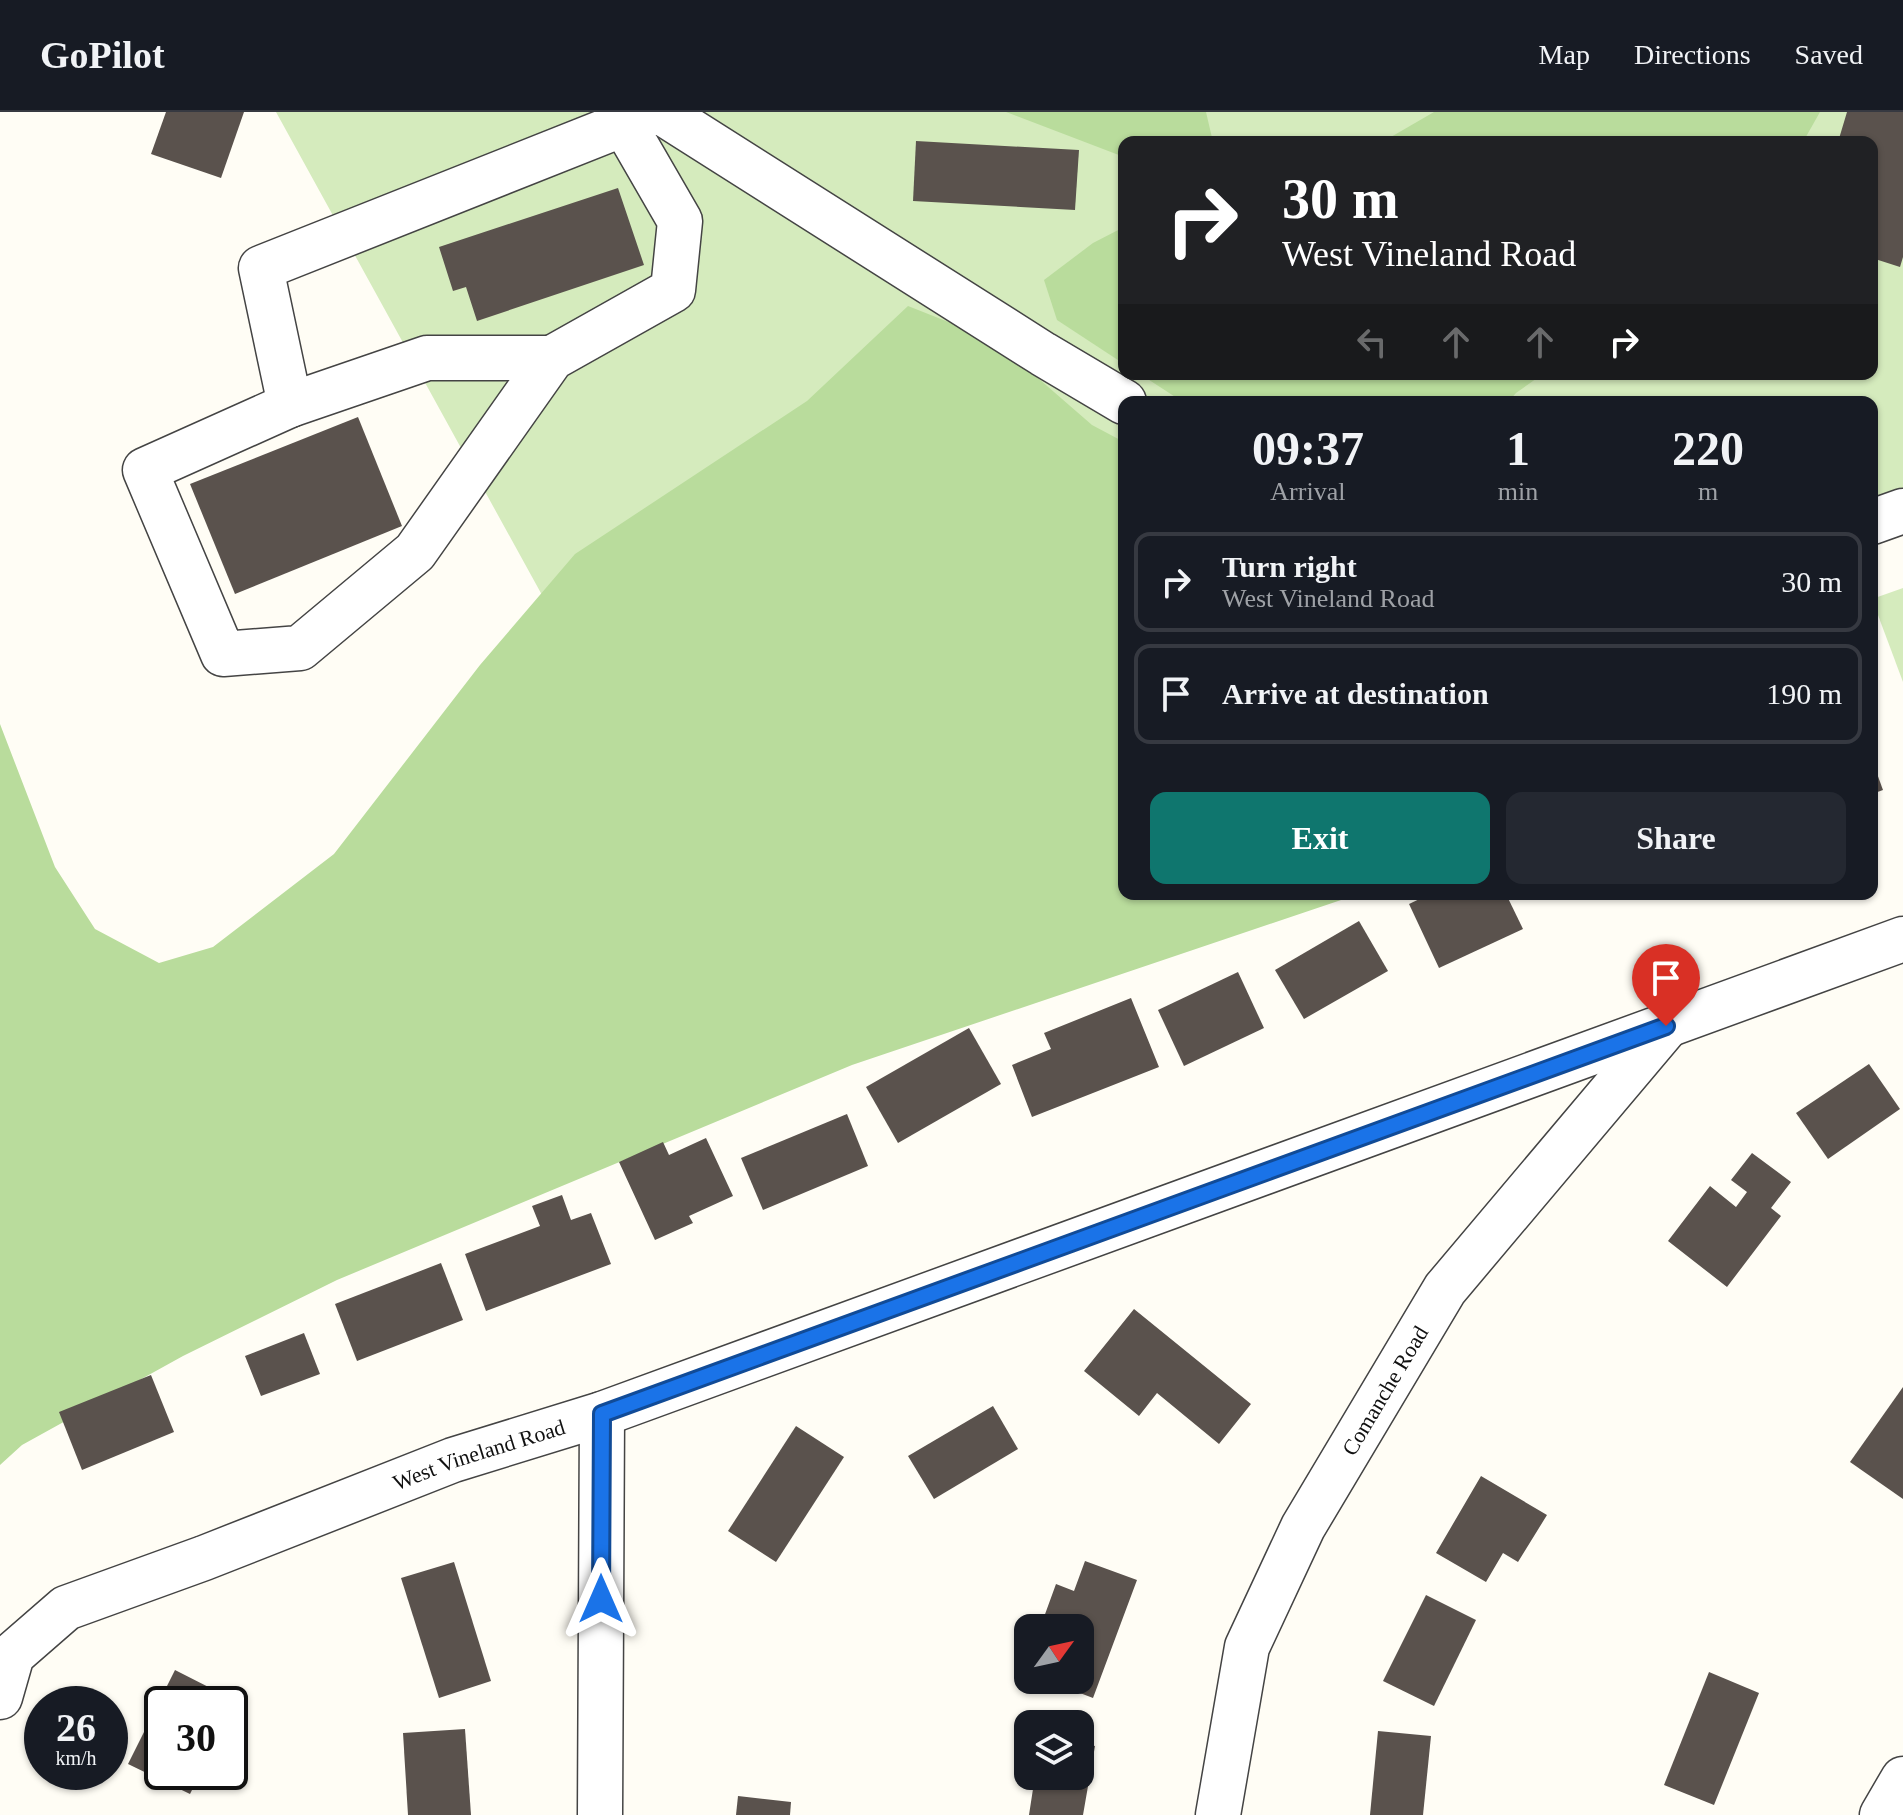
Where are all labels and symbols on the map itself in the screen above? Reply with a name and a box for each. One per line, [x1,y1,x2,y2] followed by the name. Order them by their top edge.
[1632,944,1700,1026] pin
[1337,1322,1433,1460] street label: Comanche Road
[389,1414,568,1495] street label: West Vineland Road
[559,1557,643,1641] position arrow
[1014,1614,1094,1694] north arrow
[144,1686,248,1790] speed limit sign: 30

